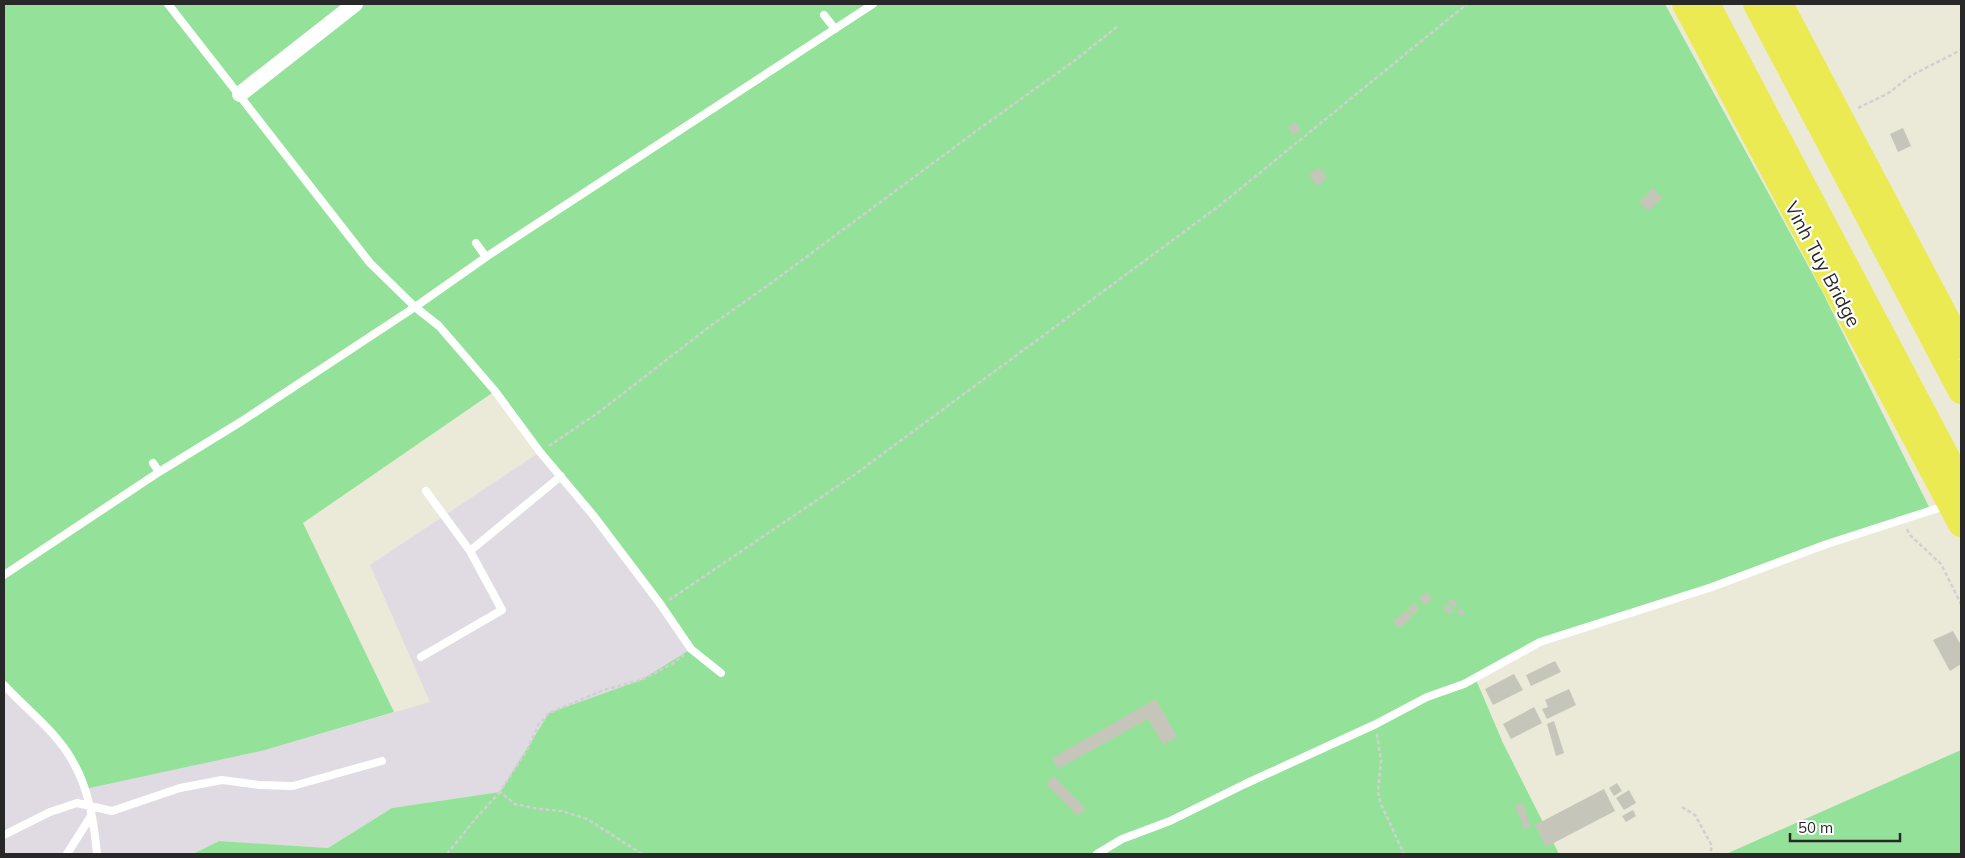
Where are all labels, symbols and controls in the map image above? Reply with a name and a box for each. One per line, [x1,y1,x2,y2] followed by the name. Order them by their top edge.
[1780,197,1866,331] street label: Vinh Tuy Bridge
[1790,810,1900,842] scale bar
[1798,818,1833,837] text: 50 m

